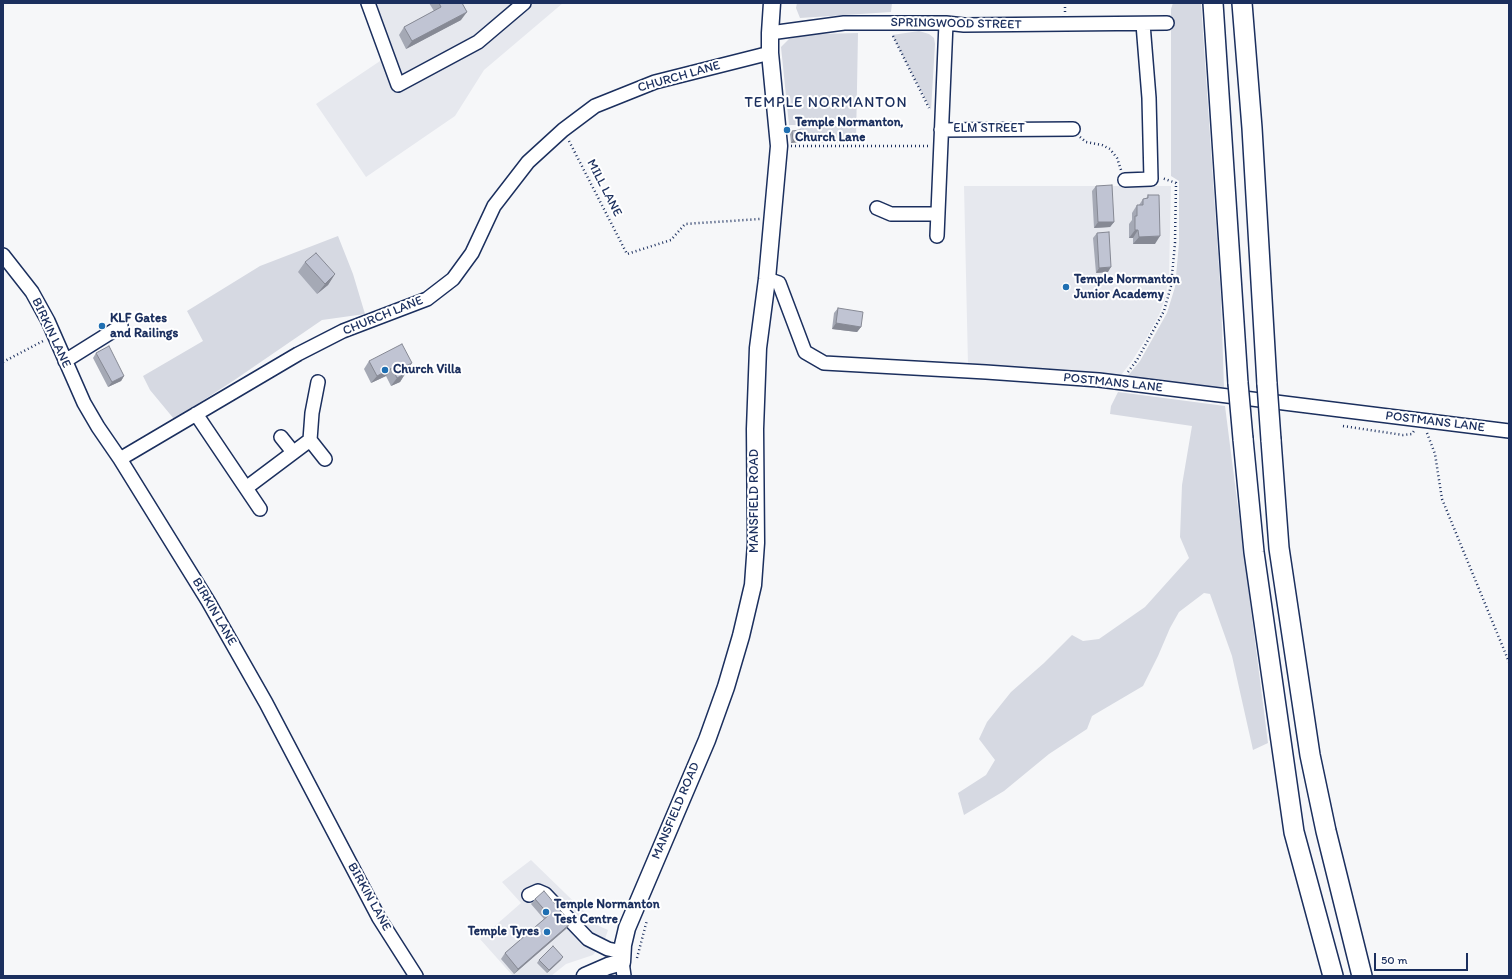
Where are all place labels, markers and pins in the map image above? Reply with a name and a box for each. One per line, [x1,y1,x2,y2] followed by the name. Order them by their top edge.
[795,115,904,146] place label: Temple Normanton, Church Lane
[782,125,792,135] marker: Temple Normanton, Church Lane
[1074,272,1180,303] place label: Temple Normanton Junior Academy
[1061,282,1071,292] marker: Temple Normanton Junior Academy
[110,311,178,342] place label: KLF Gates and Railings
[97,321,107,331] marker: KLF Gates and Railings
[393,362,461,378] place label: Church Villa
[380,365,390,375] marker: Church Villa
[554,897,660,928] place label: Temple Normanton Test Centre
[541,907,551,917] marker: Temple Normanton Test Centre
[468,924,539,940] place label: Temple Tyres
[542,927,552,937] marker: Temple Tyres

